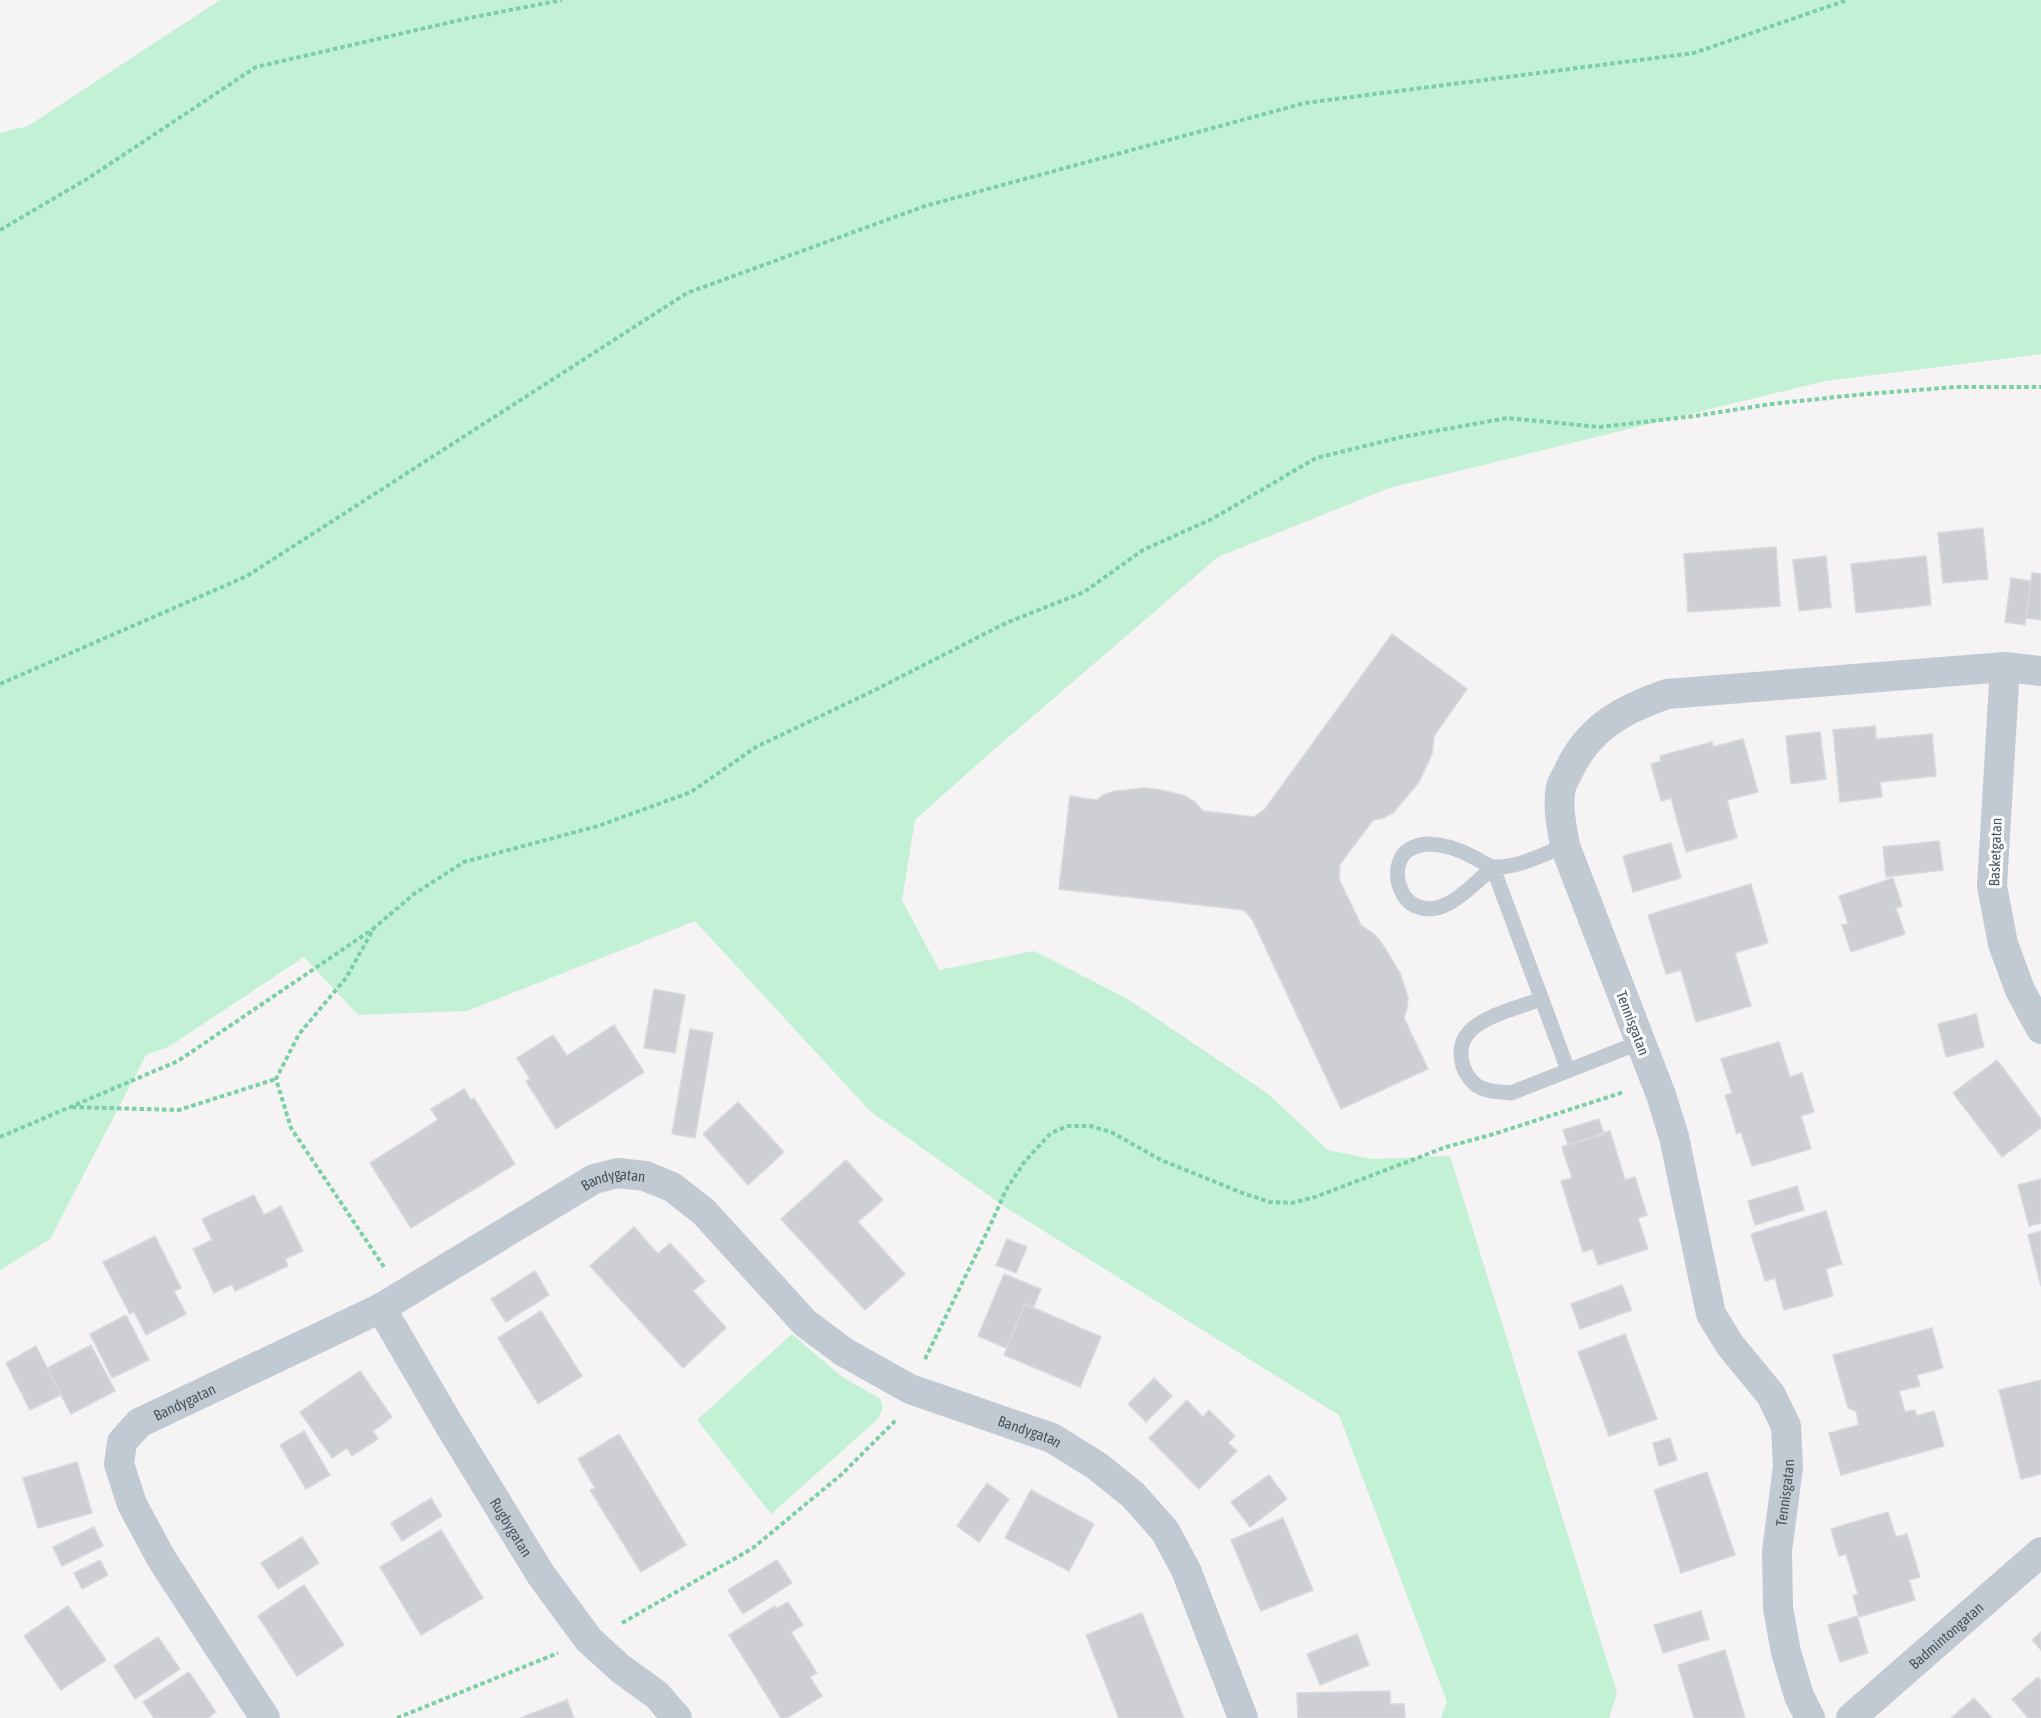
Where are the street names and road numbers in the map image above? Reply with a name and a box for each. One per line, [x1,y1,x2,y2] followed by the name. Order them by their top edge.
[1985,817,2005,887] street label: Basketgatan
[1613,988,1653,1058] street label: Tennisgatan
[578,1164,646,1194] street label: Bandygatan
[151,1380,218,1423] street label: Bandygatan
[996,1412,1065,1451] street label: Bandygatan
[1772,1459,1797,1527] street label: Tennisgatan
[487,1494,536,1560] street label: Rugbygatan
[1905,1598,1987,1672] street label: Badmintongatan

